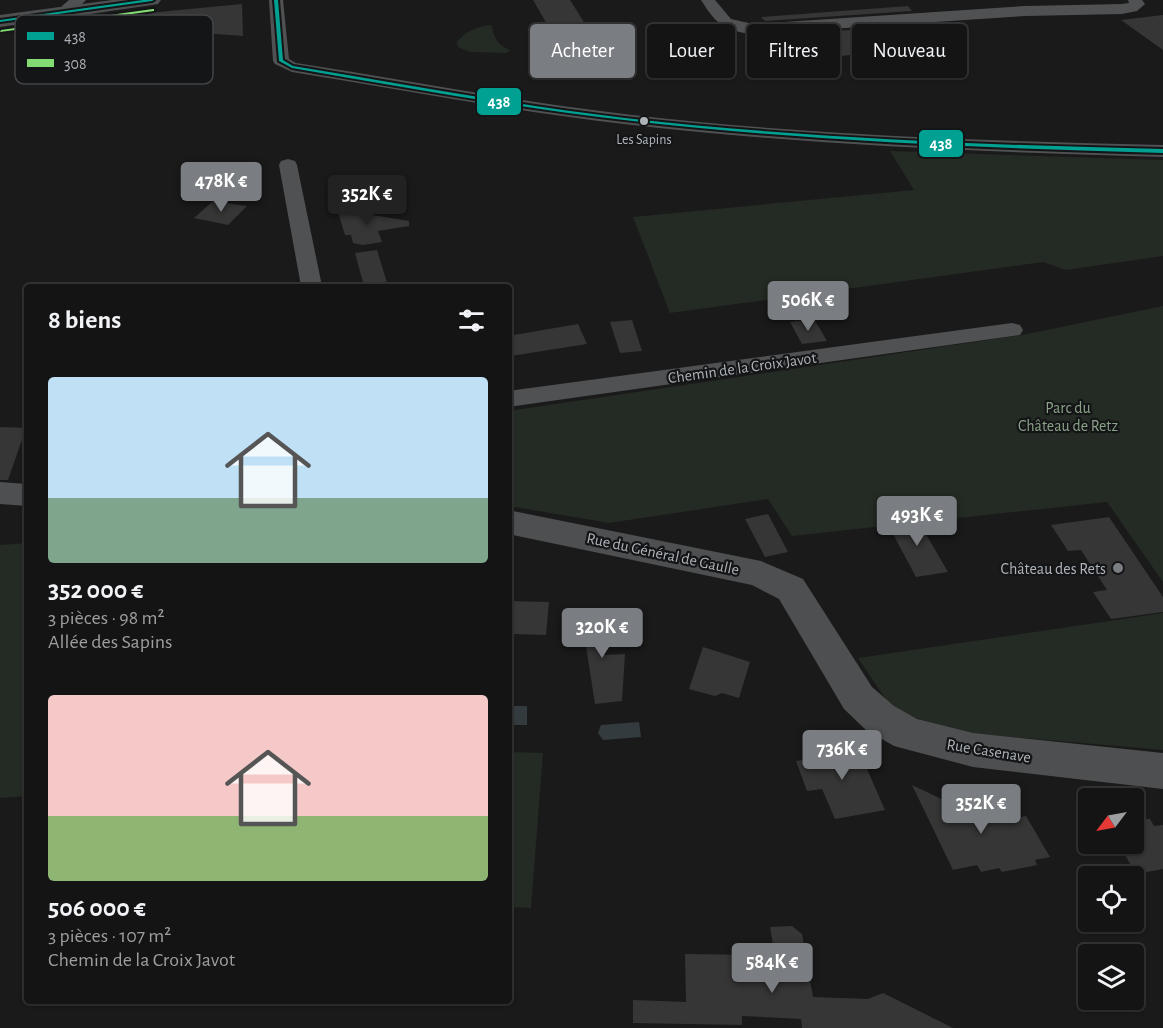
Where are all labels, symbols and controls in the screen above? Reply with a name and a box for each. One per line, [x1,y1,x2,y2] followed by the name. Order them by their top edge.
[15,15,213,84] legend
[530,24,635,78] chip: Acheter
[647,24,735,78] chip: Louer
[747,24,840,78] chip: Filtres
[852,24,967,78] chip: Nouveau
[64,29,86,45] text: 438
[64,56,87,72] text: 308
[476,87,522,116] line badge: 438
[488,94,511,110] text: 438
[638,115,650,127] marker: Les Sapins
[918,129,964,158] line badge: 438
[616,133,672,147] place label: Les Sapins
[930,136,953,152] text: 438
[172,162,270,213] pin: 478K €
[195,171,247,191] text: 478K €
[318,175,416,226] pin: 352K €
[342,184,392,204] text: 352K €
[759,281,857,332] pin: 506K €
[782,290,834,310] text: 506K €
[455,304,488,337] icon: filters
[48,307,121,333] text: 8 biens
[667,350,817,386] street label: Chemin de la Croix Javot
[1018,400,1118,434] park label: Parc du Château de Retz
[214,416,322,524] icon: home
[868,496,966,547] pin: 493K €
[891,505,943,525] text: 493K €
[585,530,741,578] street label: Rue du Général de Gaulle
[1001,561,1106,577] place label: Château des Rets
[1111,561,1125,575] marker: Château des Rets
[48,577,143,603] text: 352 000 €
[48,608,164,628] text: 3 pièces · 98 m²
[553,608,651,659] pin: 320K €
[576,617,628,637] text: 320K €
[48,632,172,652] text: Allée des Sapins
[793,730,891,781] pin: 736K €
[214,734,322,842] icon: home
[946,736,1032,766] street label: Rue Casenave
[817,739,867,759] text: 736K €
[932,784,1030,835] pin: 352K €
[1078,788,1144,854] north arrow
[1078,788,1144,1010] map controls
[956,793,1006,813] text: 352K €
[1078,866,1144,932] button: locate
[48,895,146,921] text: 506 000 €
[48,926,171,946] text: 3 pièces · 107 m²
[723,943,821,994] pin: 584K €
[1078,944,1144,1010] button: layers
[48,950,235,970] text: Chemin de la Croix Javot
[746,952,798,972] text: 584K €

